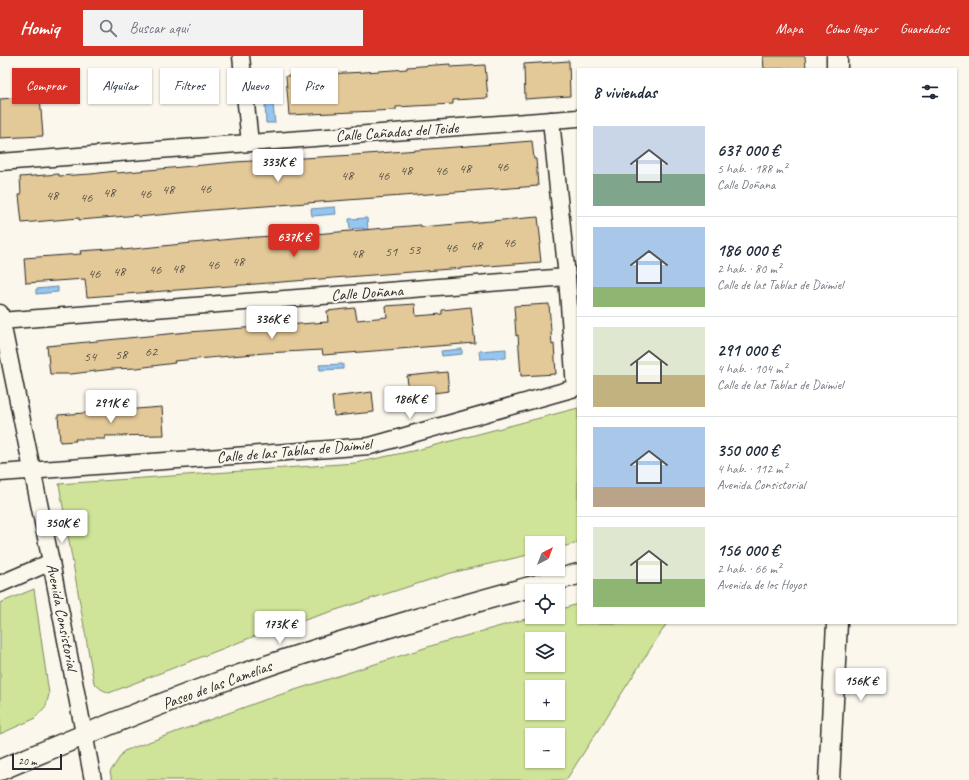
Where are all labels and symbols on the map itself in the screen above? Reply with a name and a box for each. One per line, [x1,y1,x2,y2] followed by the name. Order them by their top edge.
[335,118,461,146] street label: Calle Cañadas del Teide
[245,149,311,183] pin: 333K €
[496,158,509,175] house number: 46
[459,160,473,177] house number: 48
[400,162,414,179] house number: 48
[435,162,448,179] house number: 46
[341,167,355,184] house number: 48
[377,167,390,184] house number: 46
[199,180,212,197] house number: 46
[162,181,176,198] house number: 48
[103,184,117,201] house number: 48
[139,185,152,202] house number: 46
[46,187,60,204] house number: 48
[80,189,93,206] house number: 46
[261,224,327,258] pin: 637K €
[503,234,516,251] house number: 46
[470,237,484,254] house number: 48
[445,239,458,256] house number: 46
[408,241,422,258] house number: 53
[385,243,398,260] house number: 51
[351,245,365,262] house number: 48
[232,253,246,270] house number: 48
[207,256,220,273] house number: 46
[172,260,186,277] house number: 48
[149,261,162,278] house number: 46
[113,263,127,280] house number: 48
[88,265,101,282] house number: 46
[331,280,405,305] street label: Calle Doñana
[239,306,305,340] pin: 336K €
[145,343,159,360] house number: 62
[115,346,129,363] house number: 58
[84,348,98,365] house number: 54
[377,386,443,420] pin: 186K €
[78,390,144,424] pin: 291K €
[216,434,376,468] street label: Calle de las Tablas de Daimiel
[29,510,95,544] pin: 350K €
[525,536,565,576] north arrow
[42,562,83,675] street label: Avenida Consistorial
[247,611,313,645] pin: 173K €
[160,655,276,714] street label: Paseo de las Camelias
[828,668,894,702] pin: 156K €
[12,752,62,771] scale bar

